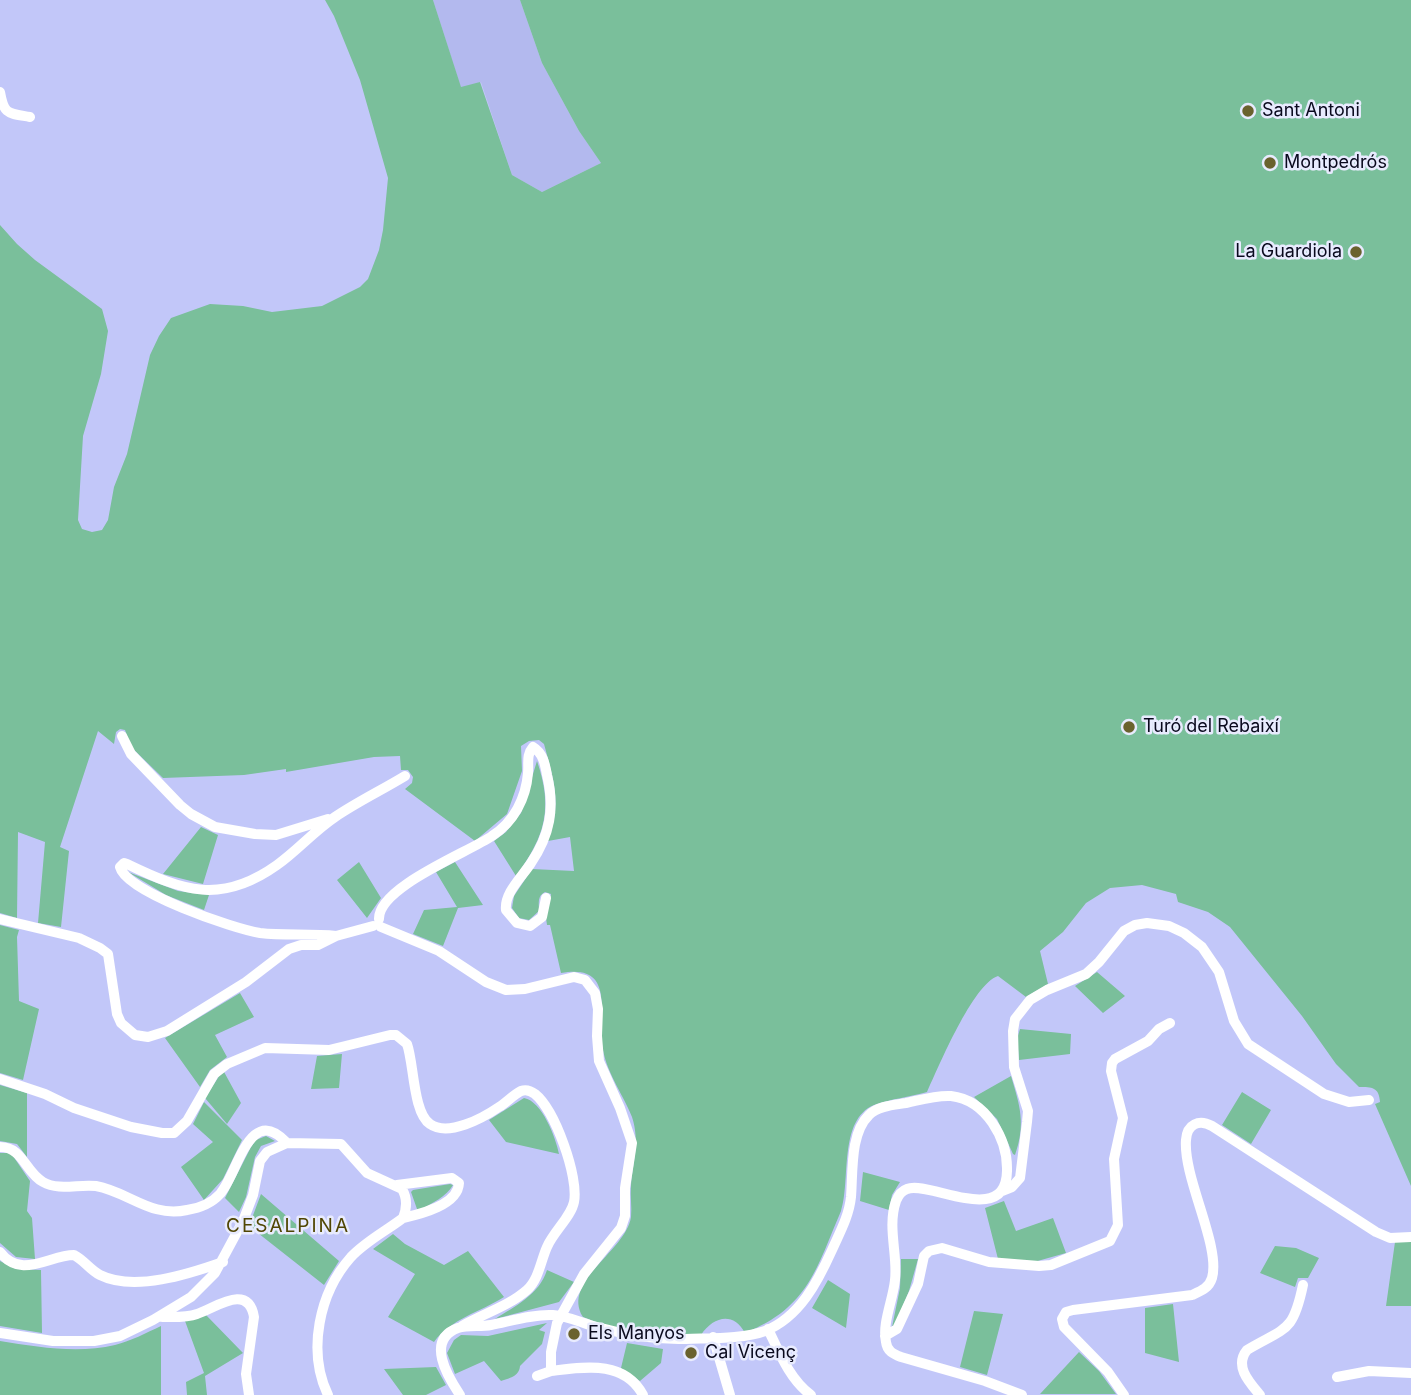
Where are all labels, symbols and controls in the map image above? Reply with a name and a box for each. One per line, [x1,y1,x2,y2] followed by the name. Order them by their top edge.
[1262,100,1360,122] place label: Sant Antoni
[1240,103,1256,119] marker: Sant Antoni
[1284,152,1387,174] place label: Montpedrós
[1262,155,1278,171] marker: Montpedrós
[1235,241,1342,263] place label: La Guardiola
[1348,244,1364,260] marker: La Guardiola
[1143,716,1279,738] place label: Turó del Rebaixí
[1121,719,1137,735] marker: Turó del Rebaixí
[227,1215,349,1237] district label: CESALPINA
[588,1323,685,1345] place label: Els Manyos
[566,1326,582,1342] marker: Els Manyos
[705,1342,796,1364] place label: Cal Vicenç
[683,1345,699,1361] marker: Cal Vicenç

